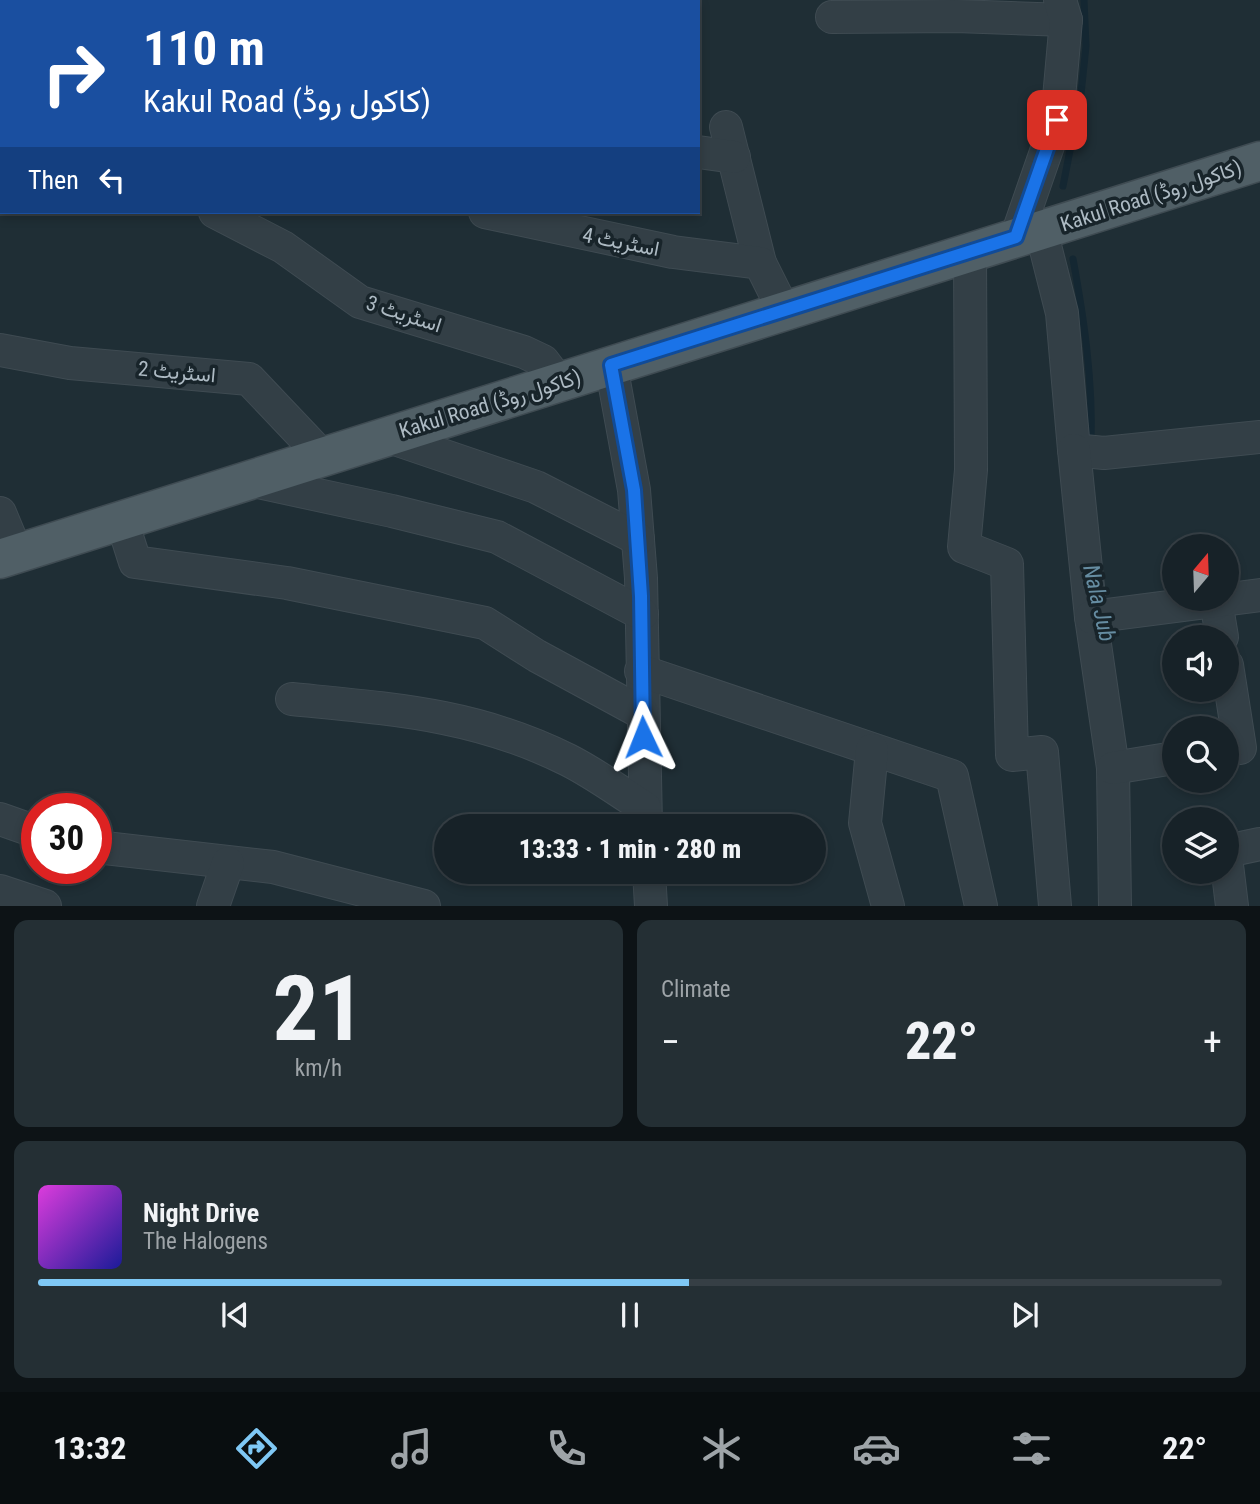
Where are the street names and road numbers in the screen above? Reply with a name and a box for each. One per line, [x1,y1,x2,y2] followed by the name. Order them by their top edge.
[1057,155,1245,238] street label: Kakul Road (کاکول روڈ)
[580,223,662,262] street label: اسٹریٹ 4
[363,291,445,338] street label: اسٹریٹ 3
[137,357,217,388] street label: اسٹریٹ 2
[396,365,584,444] street label: Kakul Road (کاکول روڈ)

